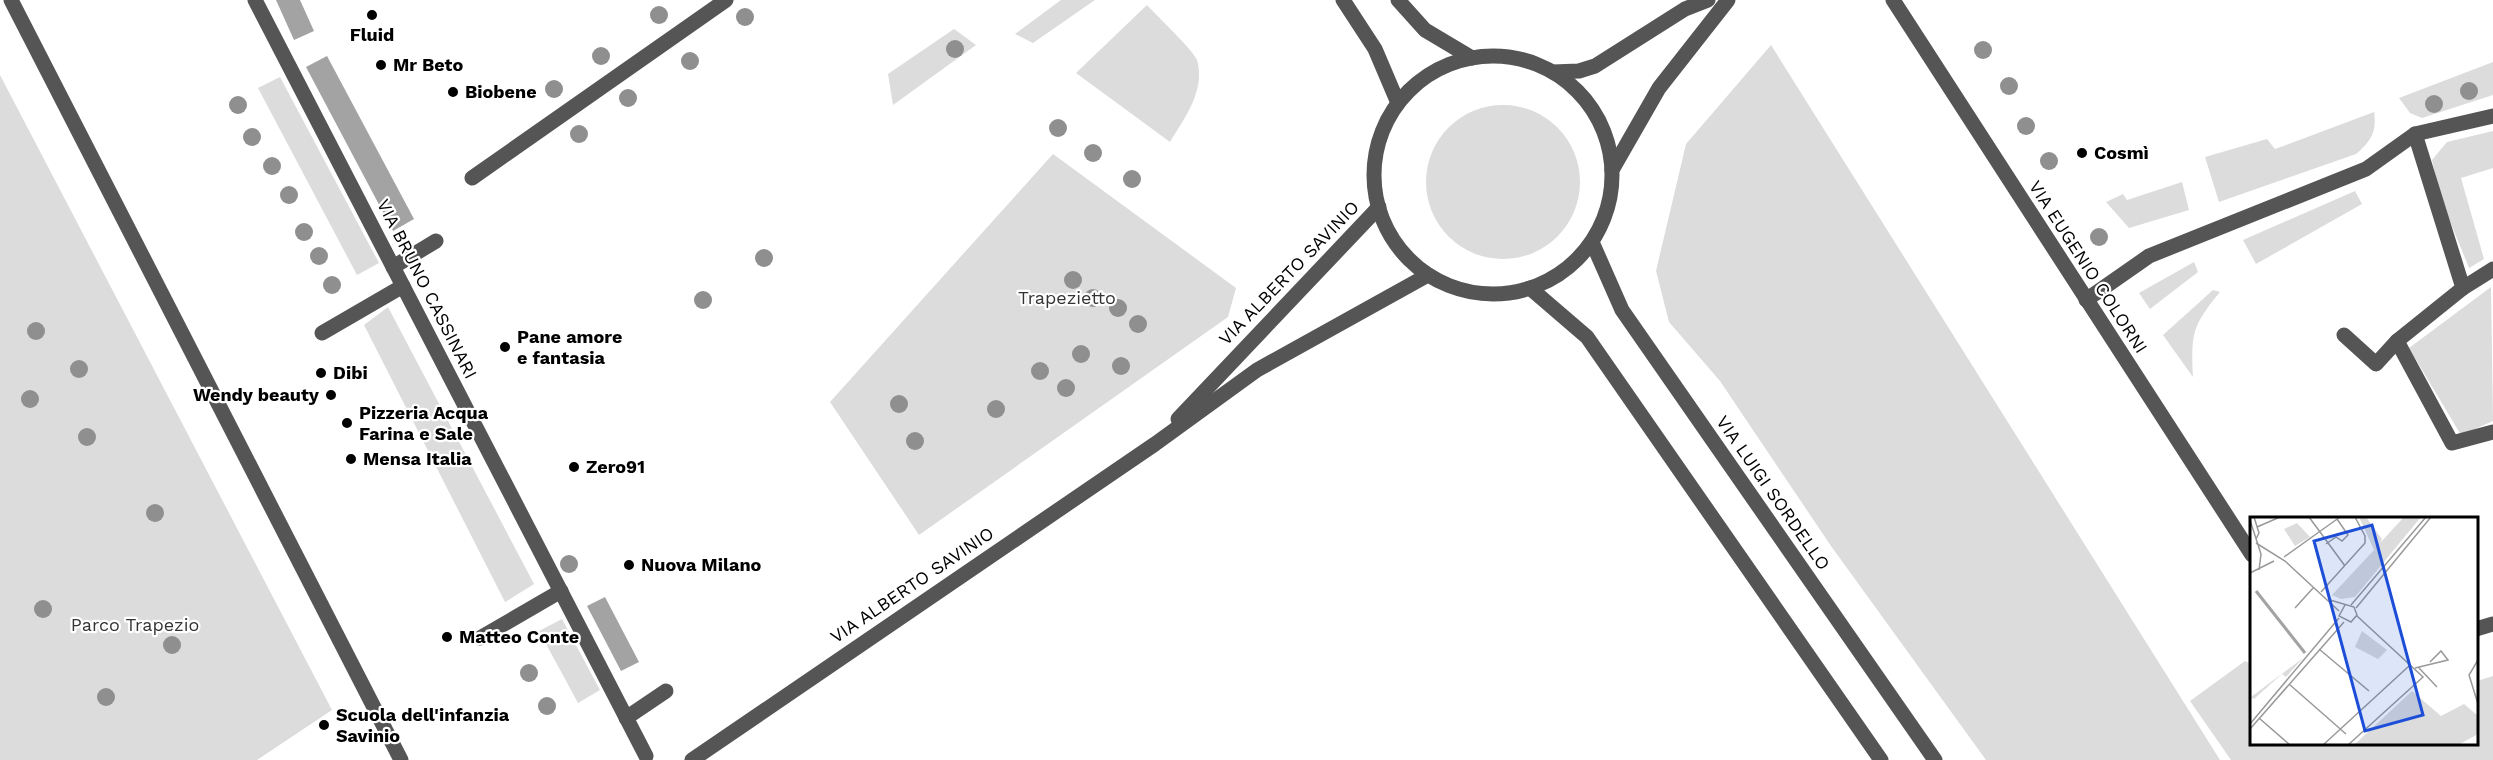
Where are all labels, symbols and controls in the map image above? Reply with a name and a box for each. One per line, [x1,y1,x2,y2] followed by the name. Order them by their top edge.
[365,8,379,22] marker: Fluid
[350,24,394,45] place label: Fluid
[393,54,463,75] place label: Mr Beto
[374,58,388,72] marker: Mr Beto
[465,81,537,102] place label: Biobene
[446,85,460,99] marker: Biobene
[2094,142,2149,163] place label: Cosmì
[2075,146,2089,160] marker: Cosmì
[2025,177,2152,357] street label: VIA EUGENIO COLORNI
[373,196,482,382] street label: VIA BRUNO CASSINARI
[1214,196,1363,349] street label: VIA ALBERTO SAVINIO
[1018,287,1116,308] park label: Trapezietto
[517,326,622,368] place label: Pane amore e fantasia
[498,340,512,354] marker: Pane amore e fantasia
[333,362,368,383] place label: Dibi
[314,366,328,380] marker: Dibi
[193,384,320,405] place label: Wendy beauty
[324,388,338,402] marker: Wendy beauty
[359,402,489,444] place label: Pizzeria Acqua Farina e Sale
[1712,412,1835,574] street label: VIA LUIGI SORDELLO
[340,416,354,430] marker: Pizzeria Acqua Farina e Sale
[363,448,472,469] place label: Mensa Italia
[344,452,358,466] marker: Mensa Italia
[586,456,645,477] place label: Zero91
[567,460,581,474] marker: Zero91
[2250,517,2478,745] inset map
[826,522,997,647] street label: VIA ALBERTO SAVINIO
[641,554,762,575] place label: Nuova Milano
[622,558,636,572] marker: Nuova Milano
[71,614,199,635] park label: Parco Trapezio
[459,626,579,647] place label: Matteo Conte
[440,630,454,644] marker: Matteo Conte
[336,704,510,746] place label: Scuola dell'infanzia Savinio
[317,718,331,732] marker: Scuola dell'infanzia Savinio

